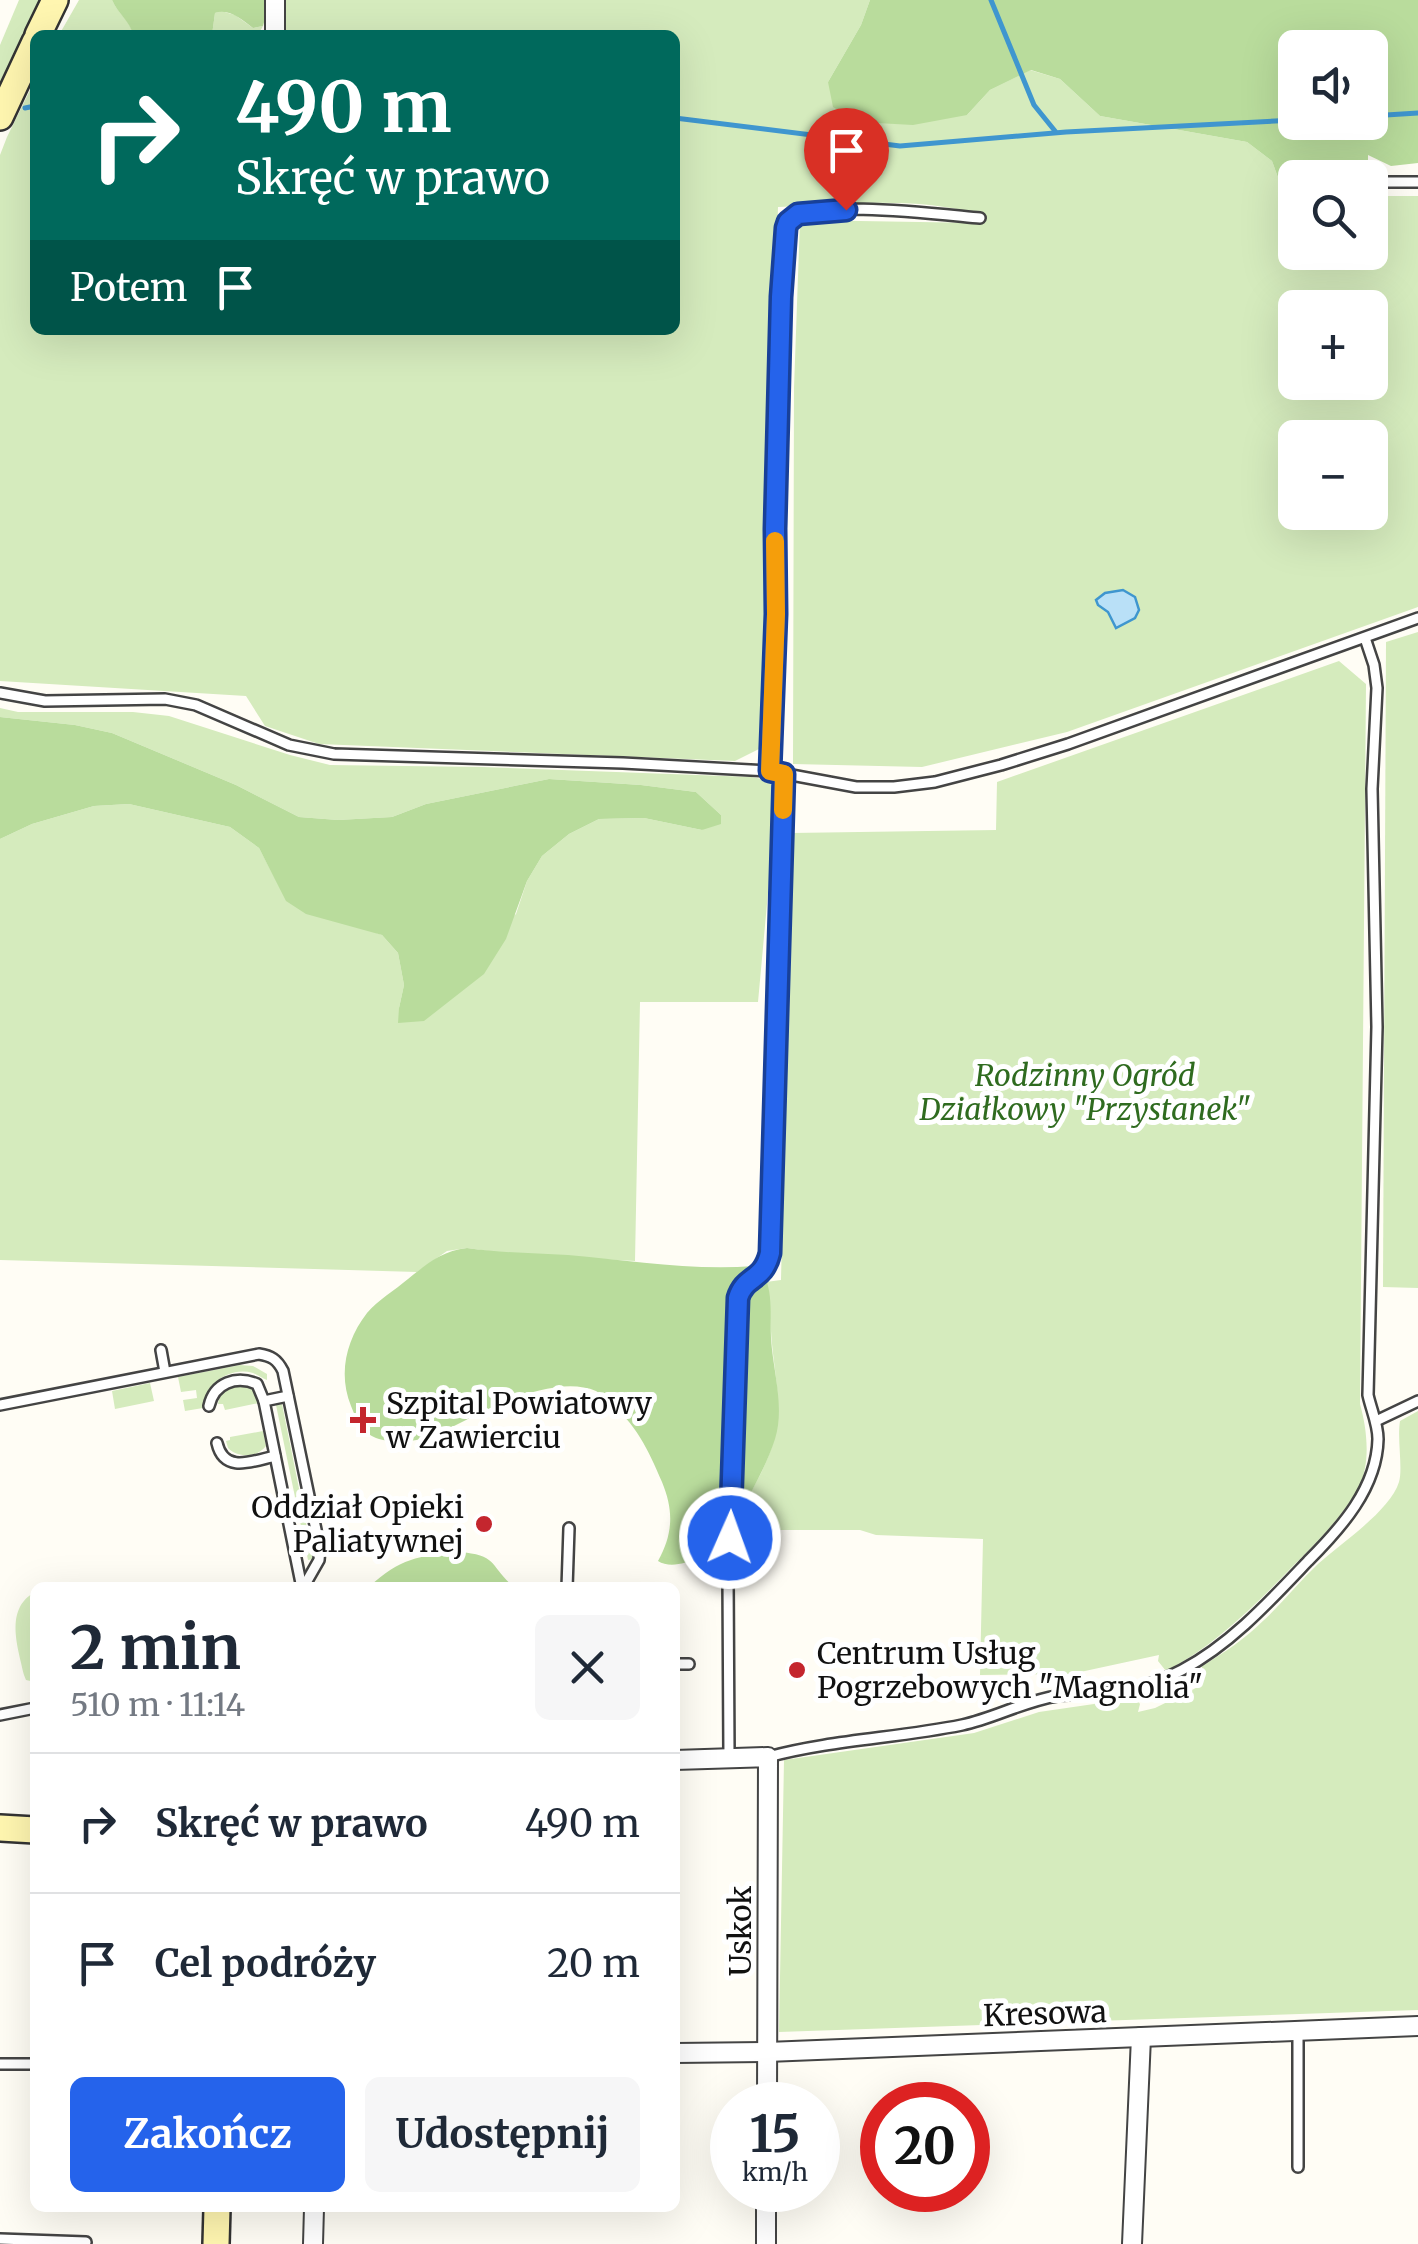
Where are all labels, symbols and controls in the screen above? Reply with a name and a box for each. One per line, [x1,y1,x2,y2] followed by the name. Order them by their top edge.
[1278,30,1388,530] map controls
[1278,30,1388,140] button: sound
[235,63,452,151] text: 490 m
[70,70,200,200] icon: right
[804,108,889,211] pin
[819,123,874,178] icon: arrive
[235,150,550,206] text: Skręć w prawo
[1278,160,1388,270] button: search
[208,260,263,315] icon: arrive
[70,264,188,311] text: Potem
[1278,290,1388,400] button: +
[1278,420,1388,530] button: −
[918,1056,1251,1128] park label: Rodzinny Ogród Działkowy "Przystanek"
[385,1384,653,1456] place label: Szpital Powiatowy w Zawierciu
[350,1407,376,1433] marker: Szpital Powiatowy w Zawierciu
[678,1486,782,1590] position arrow
[251,1488,464,1560] place label: Oddział Opieki Paliatywnej
[473,1513,495,1535] marker: Oddział Opieki Paliatywnej
[70,1610,241,1685] text: 2 min
[535,1615,640,1720] button: close
[817,1634,1203,1706] place label: Centrum Usług Pogrzebowych "Magnolia"
[786,1659,808,1681] marker: Centrum Usług Pogrzebowych "Magnolia"
[70,1685,245,1725] text: 510 m · 11:14
[70,1796,125,1851] icon: right
[155,1800,428,1847] text: Skręć w prawo
[525,1800,640,1847] text: 490 m
[721,1886,759,1976] street label: Uskok
[70,1936,125,1991] icon: arrive
[155,1940,376,1987] text: Cel podróży
[547,1940,640,1987] text: 20 m
[983,1992,1107,2034] street label: Kresowa
[70,2077,345,2192] button: Zakończ
[365,2077,640,2192] button: Udostępnij
[860,2082,990,2212] speed limit sign: 20
[749,2103,801,2166] text: 15
[742,2156,808,2188] text: km/h

